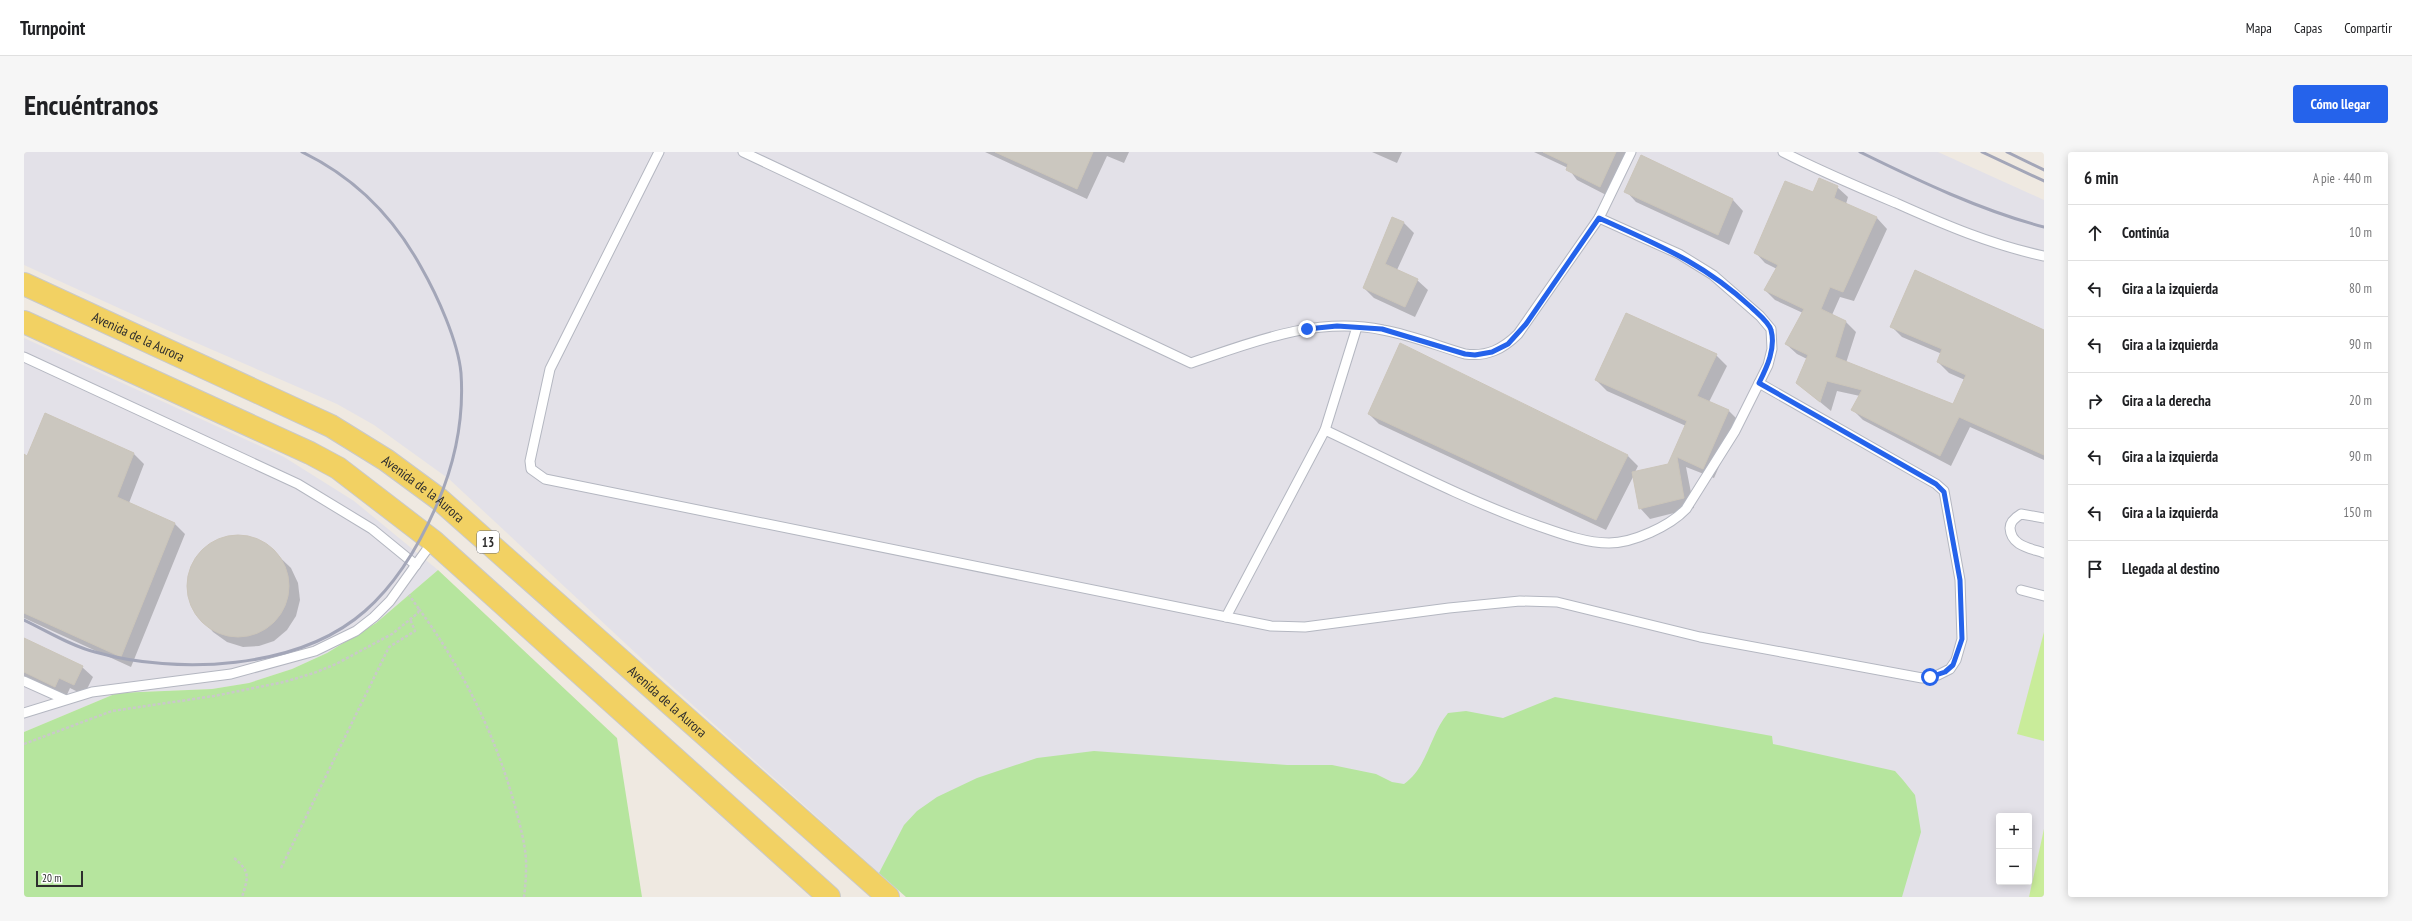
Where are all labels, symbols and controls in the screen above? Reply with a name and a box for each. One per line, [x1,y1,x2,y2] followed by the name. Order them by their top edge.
[20,16,85,40] text: Turnpoint
[2246,19,2272,37] text: Mapa
[2294,19,2322,37] text: Capas
[2344,19,2392,37] text: Compartir
[2293,85,2388,123] button: Cómo llegar
[24,86,158,123] text: Encuéntranos
[2084,167,2118,189] text: 6 min
[2313,170,2372,187] text: A pie · 440 m
[2084,222,2106,244] icon: ahead
[2122,223,2169,242] text: Continúa
[2349,224,2372,241] text: 10 m
[2084,278,2106,300] icon: left
[2122,279,2218,298] text: Gira a la izquierda
[2349,280,2372,297] text: 80 m
[89,308,187,366] street label: Avenida de la Aurora
[1298,320,1316,338] route end
[2084,334,2106,356] icon: left
[2122,335,2218,354] text: Gira a la izquierda
[2349,336,2372,353] text: 90 m
[2084,390,2106,412] icon: right
[2122,391,2211,410] text: Gira a la derecha
[2349,392,2372,409] text: 20 m
[2084,446,2106,468] icon: left
[2122,447,2218,466] text: Gira a la izquierda
[2349,448,2372,465] text: 90 m
[378,451,468,526] street label: Avenida de la Aurora
[2084,502,2106,524] icon: left
[2122,503,2218,522] text: Gira a la izquierda
[2343,504,2372,521] text: 150 m
[477,531,499,553] road number: 13
[2084,558,2106,580] icon: arrive
[2122,559,2220,578] text: Llegada al destino
[624,662,711,741] street label: Avenida de la Aurora
[1921,668,1939,686] route start
[1996,813,2032,885] map controls
[1996,813,2032,849] button: +
[1996,849,2032,885] button: −
[36,869,83,888] scale bar
[42,871,61,885] text: 20 m

